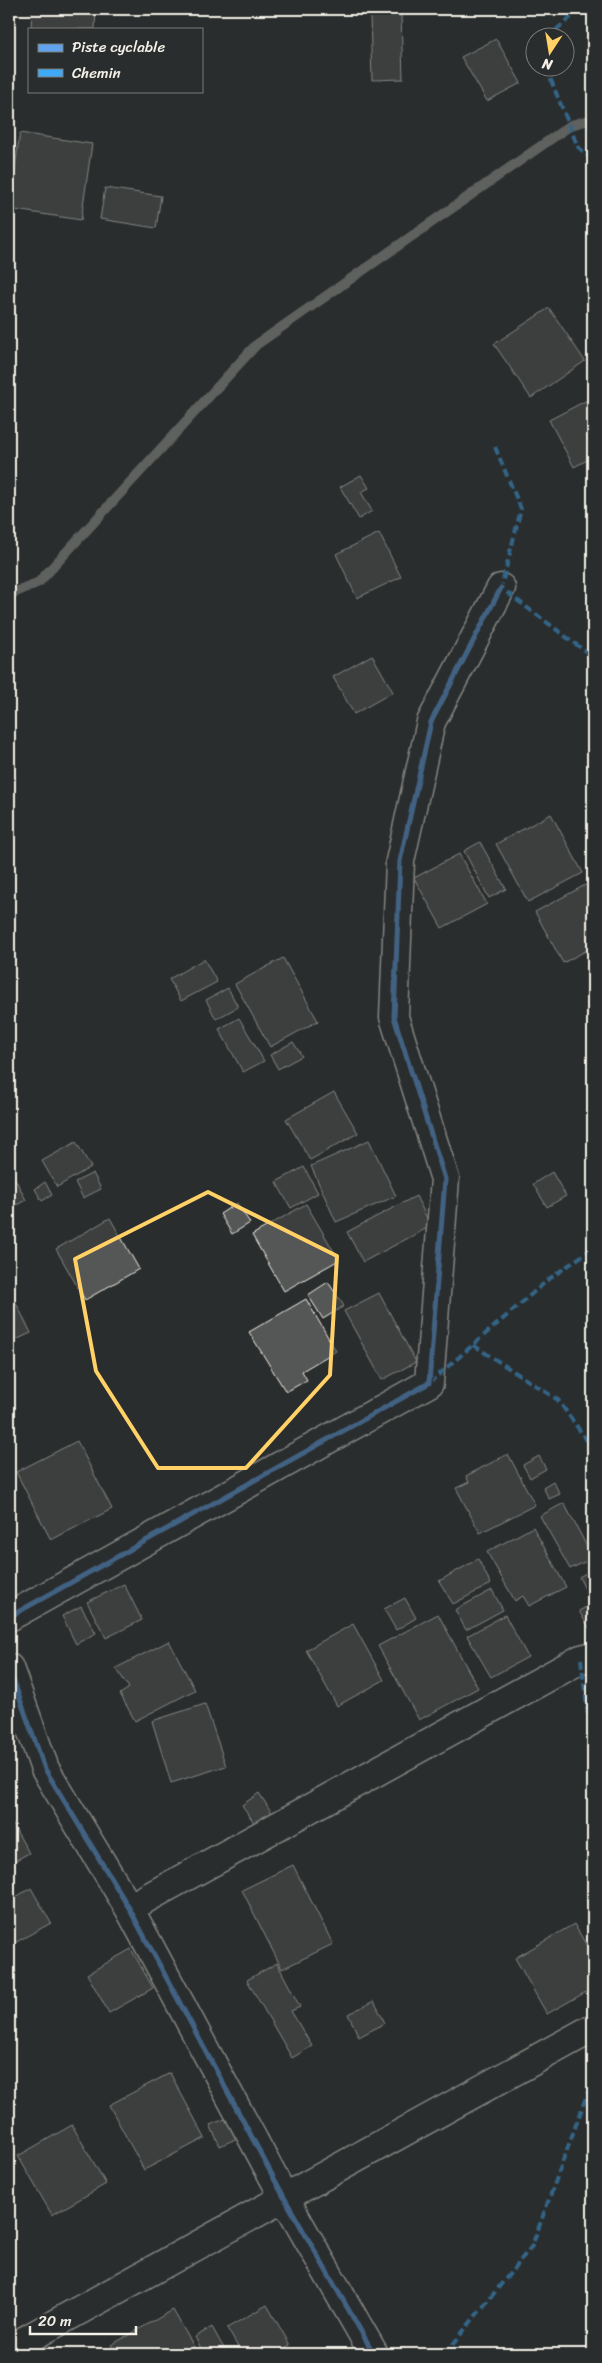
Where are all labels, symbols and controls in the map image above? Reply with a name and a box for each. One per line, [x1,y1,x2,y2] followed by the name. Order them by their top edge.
[28,28,202,92] legend
[524,28,574,78] north arrow
[72,34,165,60] text: Piste cyclable
[540,51,556,78] text: N
[72,60,121,86] text: Chemin
[30,2303,136,2335] scale bar
[38,2308,72,2334] text: 20 m

